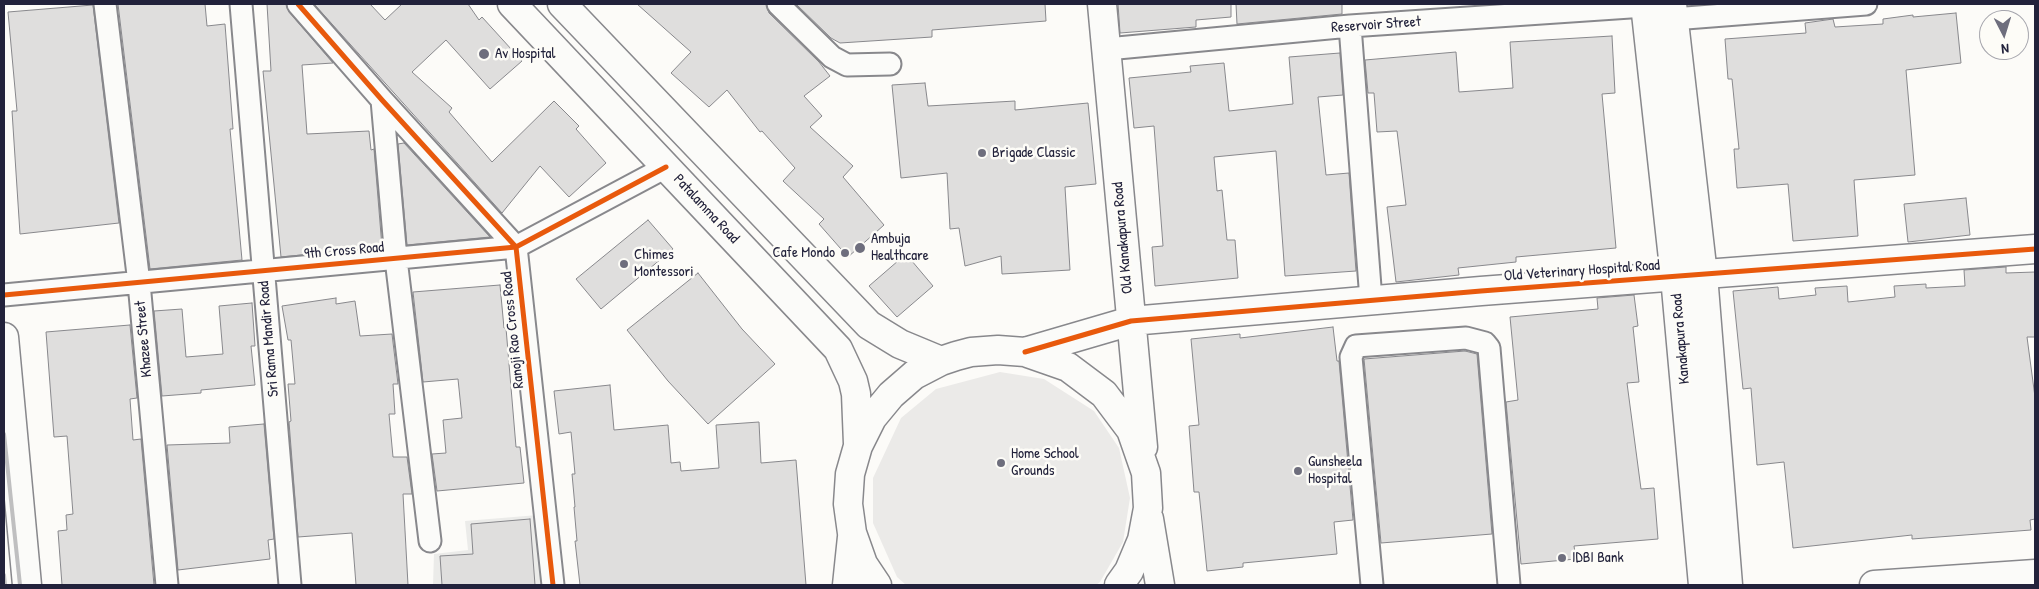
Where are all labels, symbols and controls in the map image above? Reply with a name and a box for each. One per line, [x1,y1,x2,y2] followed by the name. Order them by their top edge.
[1979,10,2029,60] north arrow
[1331,13,1421,37] street label: Reservoir Street
[2001,40,2010,59] text: N
[495,45,555,63] place label: Av Hospital
[477,47,491,61] marker: Av Hospital
[992,144,1075,162] place label: Brigade Classic
[976,147,988,159] marker: Brigade Classic
[669,171,743,247] street label: Patalamma Road
[1109,181,1137,295] street label: Old Kanakapura Road
[871,230,929,265] place label: Ambuja Healthcare
[303,239,385,263] street label: 9th Cross Road
[853,241,867,255] marker: Ambuja Healthcare
[772,244,835,262] place label: Cafe Mondo
[634,246,694,281] place label: Chimes Montessori
[839,247,851,259] marker: Cafe Mondo
[1503,257,1661,285] street label: Old Veterinary Hospital Road
[618,258,630,270] marker: Chimes Montessori
[498,271,528,389] street label: Ranoji Rao Cross Road
[255,280,283,398] street label: Sri Rama Mandir Road
[1668,293,1694,385] street label: Kanakapura Road
[132,300,156,378] street label: Khazee Street
[1011,445,1079,480] place label: Home School Grounds
[1308,453,1362,488] place label: Gunsheela Hospital
[995,457,1007,469] marker: Home School Grounds
[1292,465,1304,477] marker: Gunsheela Hospital
[1572,549,1624,567] place label: IDBI Bank
[1556,552,1568,564] marker: IDBI Bank

